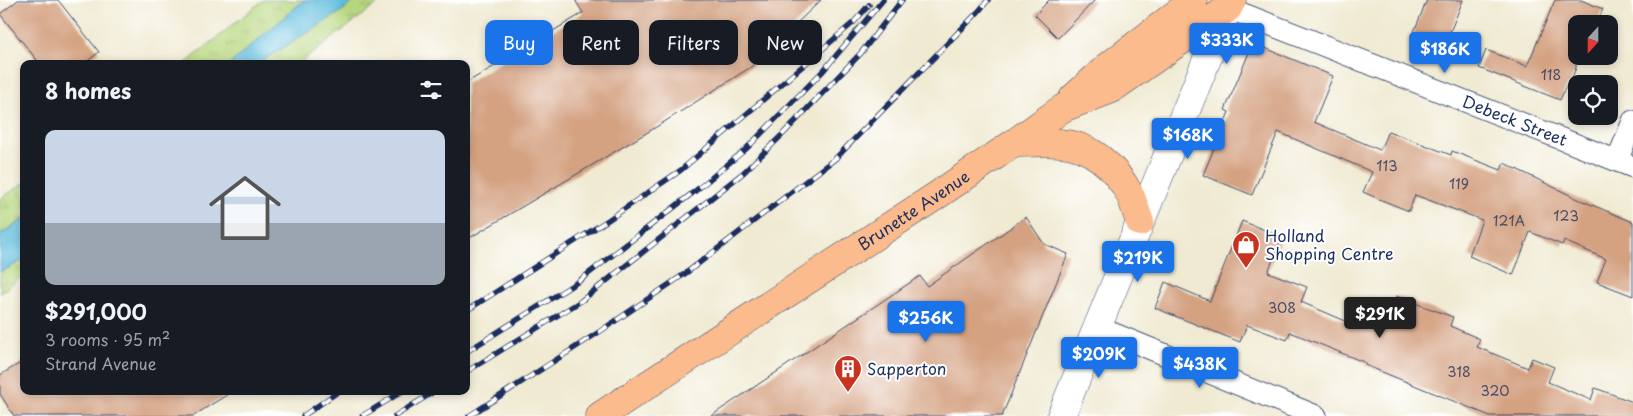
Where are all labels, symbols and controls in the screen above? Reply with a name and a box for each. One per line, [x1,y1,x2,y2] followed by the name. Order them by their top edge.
[1568,15,1618,65] north arrow
[1568,15,1618,125] map controls
[485,20,553,65] chip: Buy
[563,20,639,65] chip: Rent
[649,20,738,65] chip: Filters
[748,20,822,65] chip: New
[1192,22,1262,65] pin: $333K
[1200,27,1254,51] text: $333K
[1410,32,1480,74] pin: $186K
[1420,36,1470,60] text: $186K
[1541,64,1561,85] house number: 118
[45,74,131,106] text: 8 homes
[1568,75,1618,125] button: locate
[417,76,445,104] icon: filters
[1459,88,1572,151] street label: Debeck Street
[1153,118,1223,160] pin: $168K
[1163,122,1213,146] text: $168K
[1376,155,1398,176] house number: 113
[200,163,290,253] icon: home
[852,164,974,255] street label: Brunette Avenue
[1449,173,1469,194] house number: 119
[1553,205,1579,226] house number: 123
[1493,210,1525,231] house number: 121A
[1265,223,1393,265] place label: Holland Shopping Centre
[1231,230,1261,269] shop icon: Holland Shopping Centre
[1103,240,1173,283] pin: $219K
[1113,245,1163,269] text: $219K
[45,295,147,327] text: $291,000
[1345,296,1415,339] pin: $291K
[1268,297,1296,318] house number: 308
[891,300,961,343] pin: $256K
[1355,301,1405,325] text: $291K
[899,305,953,329] text: $256K
[45,327,170,351] text: 3 rooms · 95 m²
[1064,336,1134,379] pin: $209K
[1072,341,1126,365] text: $209K
[1165,346,1235,389] pin: $438K
[45,351,156,375] text: Strand Avenue
[1173,351,1227,375] text: $438K
[833,354,863,393] building icon: Sapperton
[867,356,946,380] place label: Sapperton
[1447,361,1471,382] house number: 318
[1481,380,1509,401] house number: 320

